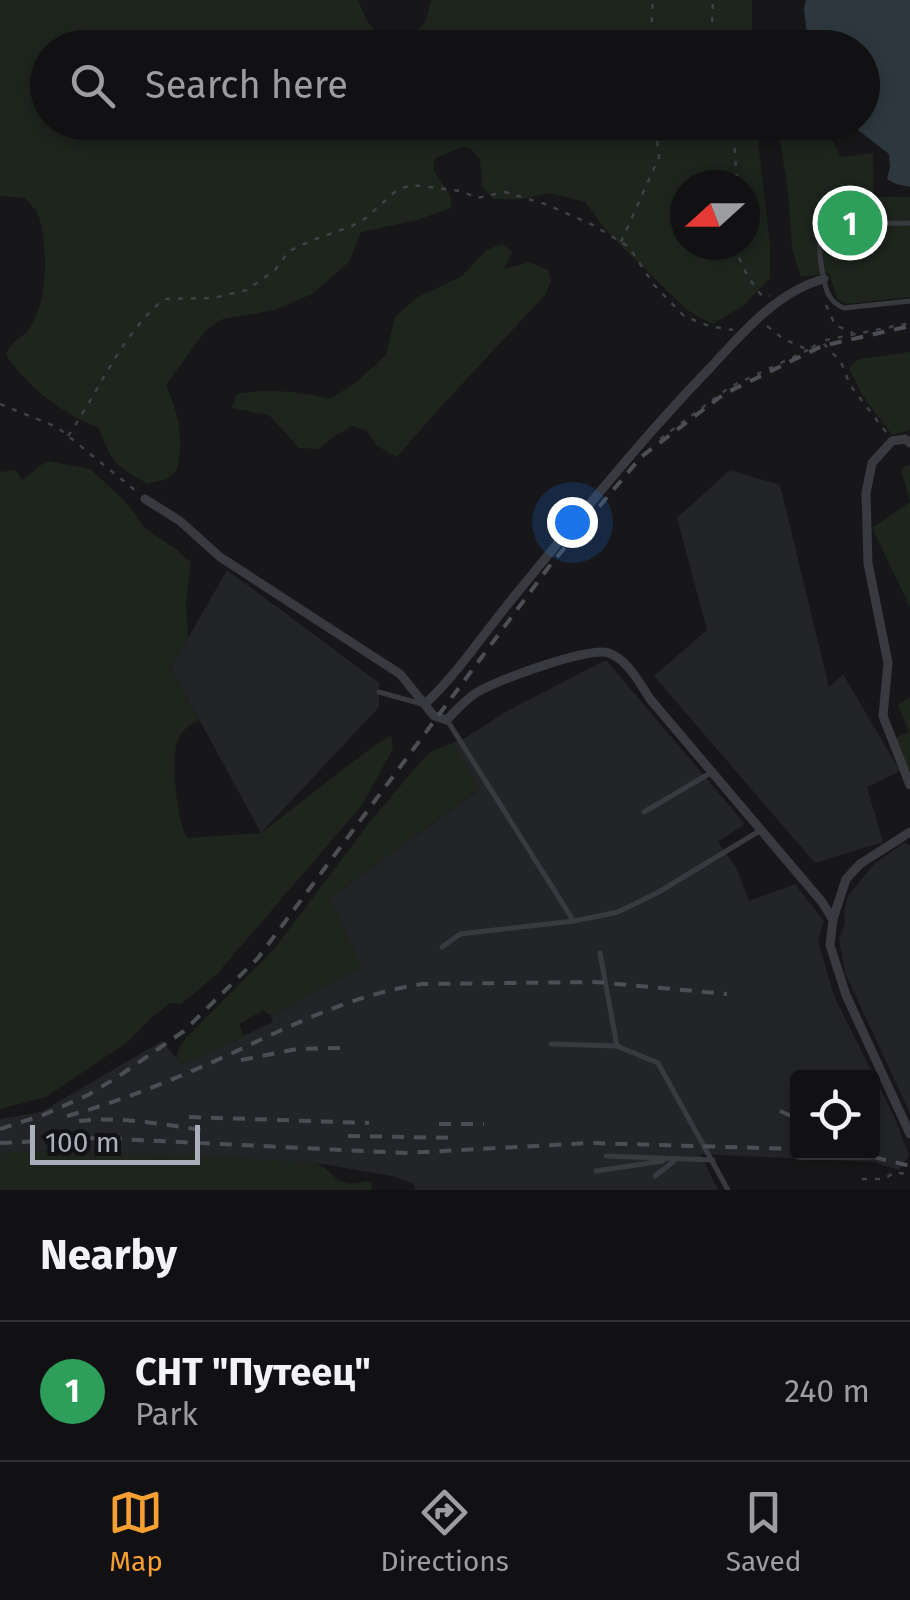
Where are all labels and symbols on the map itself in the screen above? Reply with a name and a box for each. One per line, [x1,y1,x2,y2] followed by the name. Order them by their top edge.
[670,170,760,260] north arrow
[818,186,882,260] pin: 1
[547,497,598,548] your location
[30,1120,200,1164] scale bar

